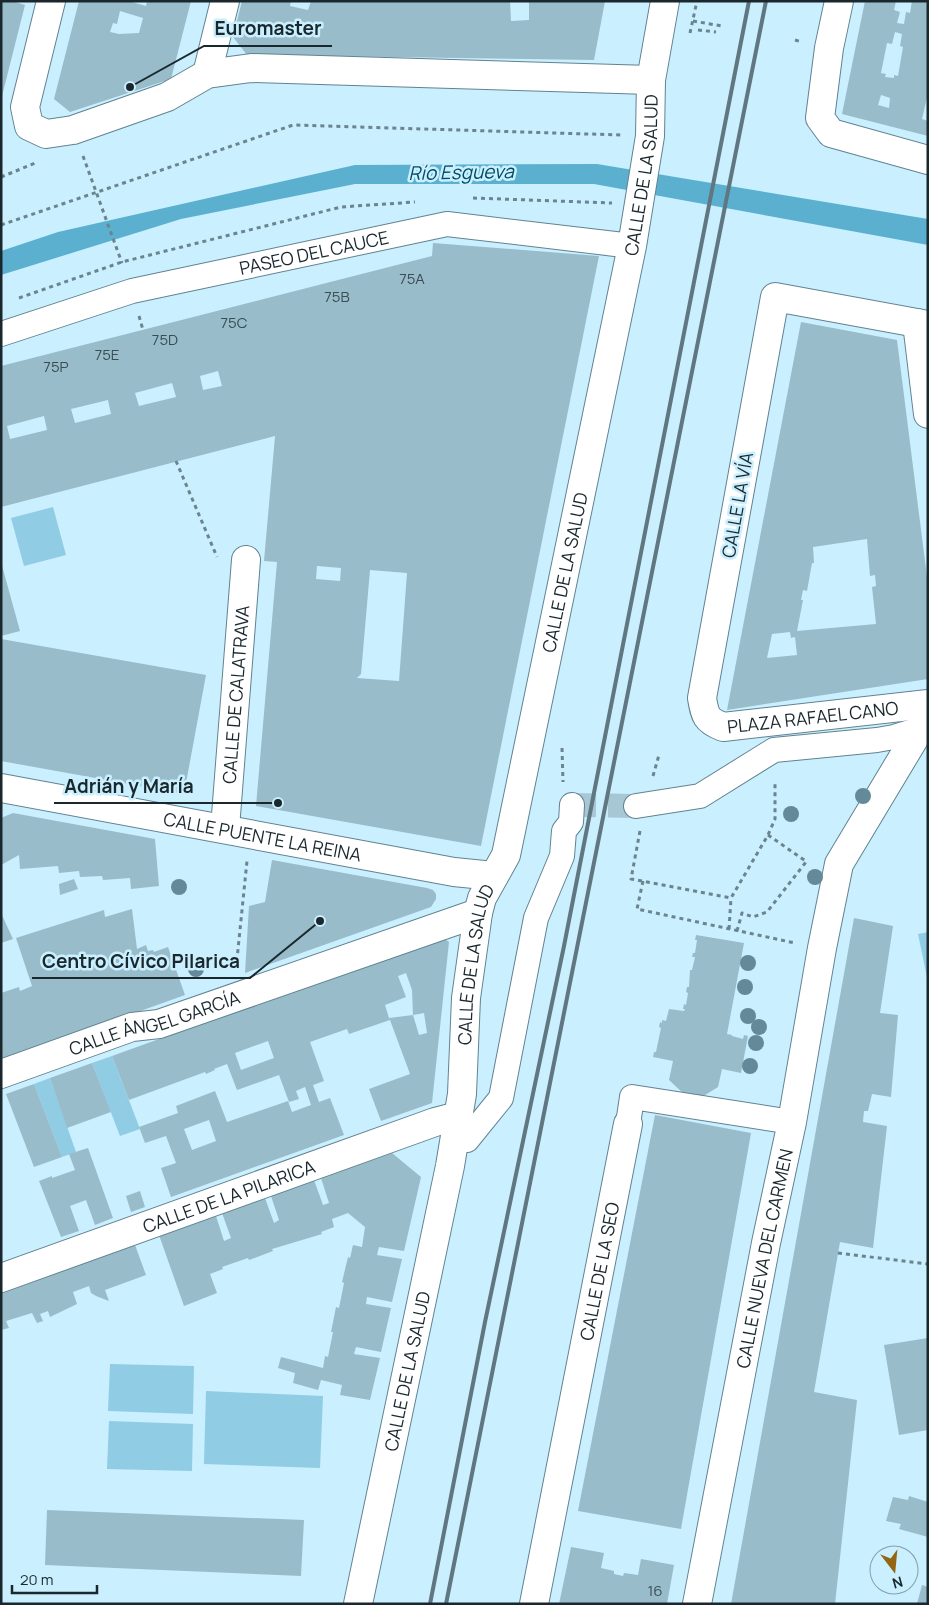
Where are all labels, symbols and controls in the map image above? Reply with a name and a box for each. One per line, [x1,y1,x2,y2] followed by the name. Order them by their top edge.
[204,12,332,46] callout: Euromaster
[214,15,322,41] text: Euromaster
[618,94,663,258] street label: CALLE DE LA SALUD
[408,158,515,186] water label: Río Esgueva
[237,225,391,280] street label: PASEO DEL CAUCE
[399,268,425,289] house number: 75A
[324,286,350,307] house number: 75B
[221,312,248,333] house number: 75C
[152,329,178,350] house number: 75D
[95,344,119,365] house number: 75E
[43,356,69,377] house number: 75P
[716,450,758,560] street label: CALLE LA VÍA
[536,490,593,654] street label: CALLE DE LA SALUD
[217,604,254,785] street label: CALLE DE CALATRAVA
[726,695,900,738] street label: PLAZA RAFAEL CANO
[54,769,203,803] callout: Adrián y María
[64,773,194,799] text: Adrián y María
[162,806,364,867] street label: CALLE PUENTE LA REINA
[452,880,500,1046] street label: CALLE DE LA SALUD
[32,944,250,978] callout: Centro Cívico Pilarica
[42,948,240,974] text: Centro Cívico Pilarica
[66,985,244,1061] street label: CALLE ÁNGEL GARCÍA
[730,1146,798,1370] street label: CALLE NUEVA DEL CARMEN
[139,1154,319,1238] street label: CALLE DE LA PILARICA
[574,1200,624,1342] street label: CALLE DE LA SEO
[378,1289,435,1453] street label: CALLE DE LA SALUD
[869,1545,919,1595] north arrow
[12,1562,98,1594] scale bar
[20,1569,53,1590] text: 20 m
[890,1572,905,1593] text: N
[647,1580,663,1601] house number: 16

